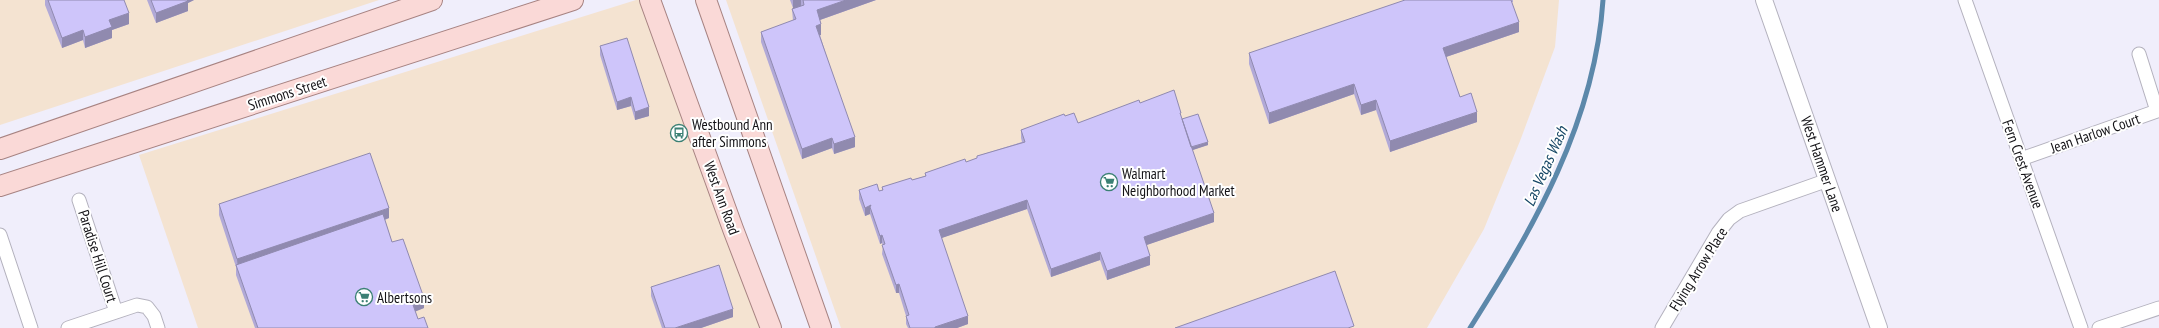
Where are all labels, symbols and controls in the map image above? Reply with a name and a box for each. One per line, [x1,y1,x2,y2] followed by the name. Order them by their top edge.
[245,71,329,115] street label: Simmons Street
[2047,109,2142,158] street label: Jean Harlow Court
[1797,114,1847,214] street label: West Hammer Lane
[692,115,773,151] place label: Westbound Ann after Simmons
[1998,117,2048,211] street label: Fern Crest Avenue
[1519,122,1572,209] water label: Las Vegas Wash
[669,123,689,143] bus stop icon: Westbound Ann after Simmons
[700,159,744,237] street label: West Ann Road
[1122,164,1235,200] place label: Walmart Neighborhood Market
[1099,172,1119,192] supermarket icon: Walmart Neighborhood Market
[74,207,122,305] street label: Paradise Hill Court
[1665,224,1731,314] street label: Flying Arrow Place
[354,287,374,307] supermarket icon: Albertsons
[377,288,432,307] place label: Albertsons

